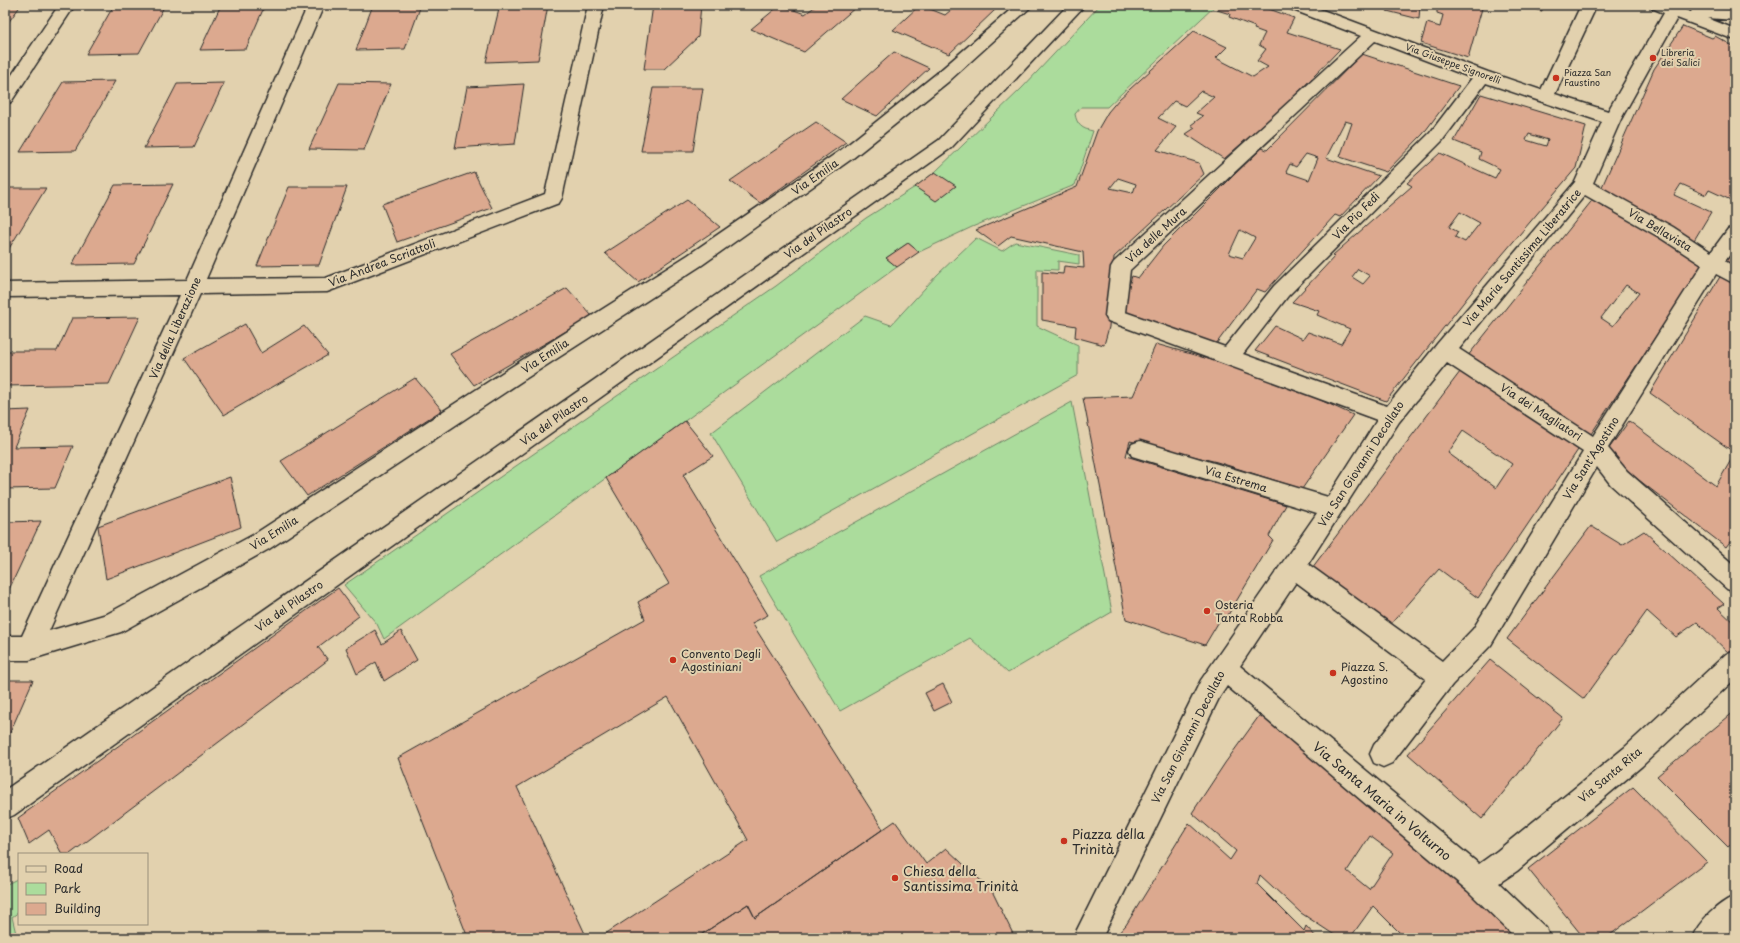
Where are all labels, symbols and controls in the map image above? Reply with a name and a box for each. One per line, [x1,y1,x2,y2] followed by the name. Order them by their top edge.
[1404,39,1503,87] street label: Via Giuseppe Signorelli
[1661,45,1701,69] place label: Libreria dei Salici
[1648,53,1658,63] marker: Libreria dei Salici
[1564,65,1611,89] place label: Piazza San Faustino
[1551,73,1561,83] marker: Piazza San Faustino
[788,154,842,199] street label: Via Emilia
[1458,185,1585,331] street label: Via Maria Santissima Liberatrice
[1328,188,1383,243] street label: Via Pio Fedi
[1121,202,1190,267] street label: Via delle Mura
[780,203,855,262] street label: Via del Pilastro
[1625,204,1696,256] street label: Via Bellavista
[326,234,438,291] street label: Via Andrea Scriattoli
[144,274,205,382] street label: Via della Liberazione
[518,334,572,377] street label: Via Emilia
[1497,379,1586,445] street label: Via dei Magliatori
[516,390,591,449] street label: Via del Pilastro
[1313,397,1408,530] street label: Via San Giovanni Decollato
[1558,413,1623,503] street label: Via Sant'Agostino
[1203,461,1270,496] street label: Via Estrema
[246,511,301,554] street label: Via Emilia
[251,576,326,635] street label: Via del Pilastro
[1215,596,1283,626] place label: Osteria Tanta Robba
[1202,606,1212,616] marker: Osteria Tanta Robba
[681,645,761,675] place label: Convento Degli Agostiniani
[668,655,678,665] marker: Convento Degli Agostiniani
[1341,658,1388,688] place label: Piazza S. Agostino
[1147,667,1229,806] street label: Via San Giovanni Decollato
[1328,668,1338,678] marker: Piazza S. Agostino
[1309,737,1456,864] street label: Via Santa Maria in Volturno
[1574,743,1645,806] street label: Via Santa Rita
[1072,824,1146,858] place label: Piazza della Trinità
[1059,836,1069,846] marker: Piazza della Trinità
[18,853,148,925] legend
[54,859,83,877] text: Road
[903,861,1018,895] place label: Chiesa della Santissima Trinità
[890,873,900,883] marker: Chiesa della Santissima Trinità
[54,879,81,897] text: Park
[54,899,101,917] text: Building

